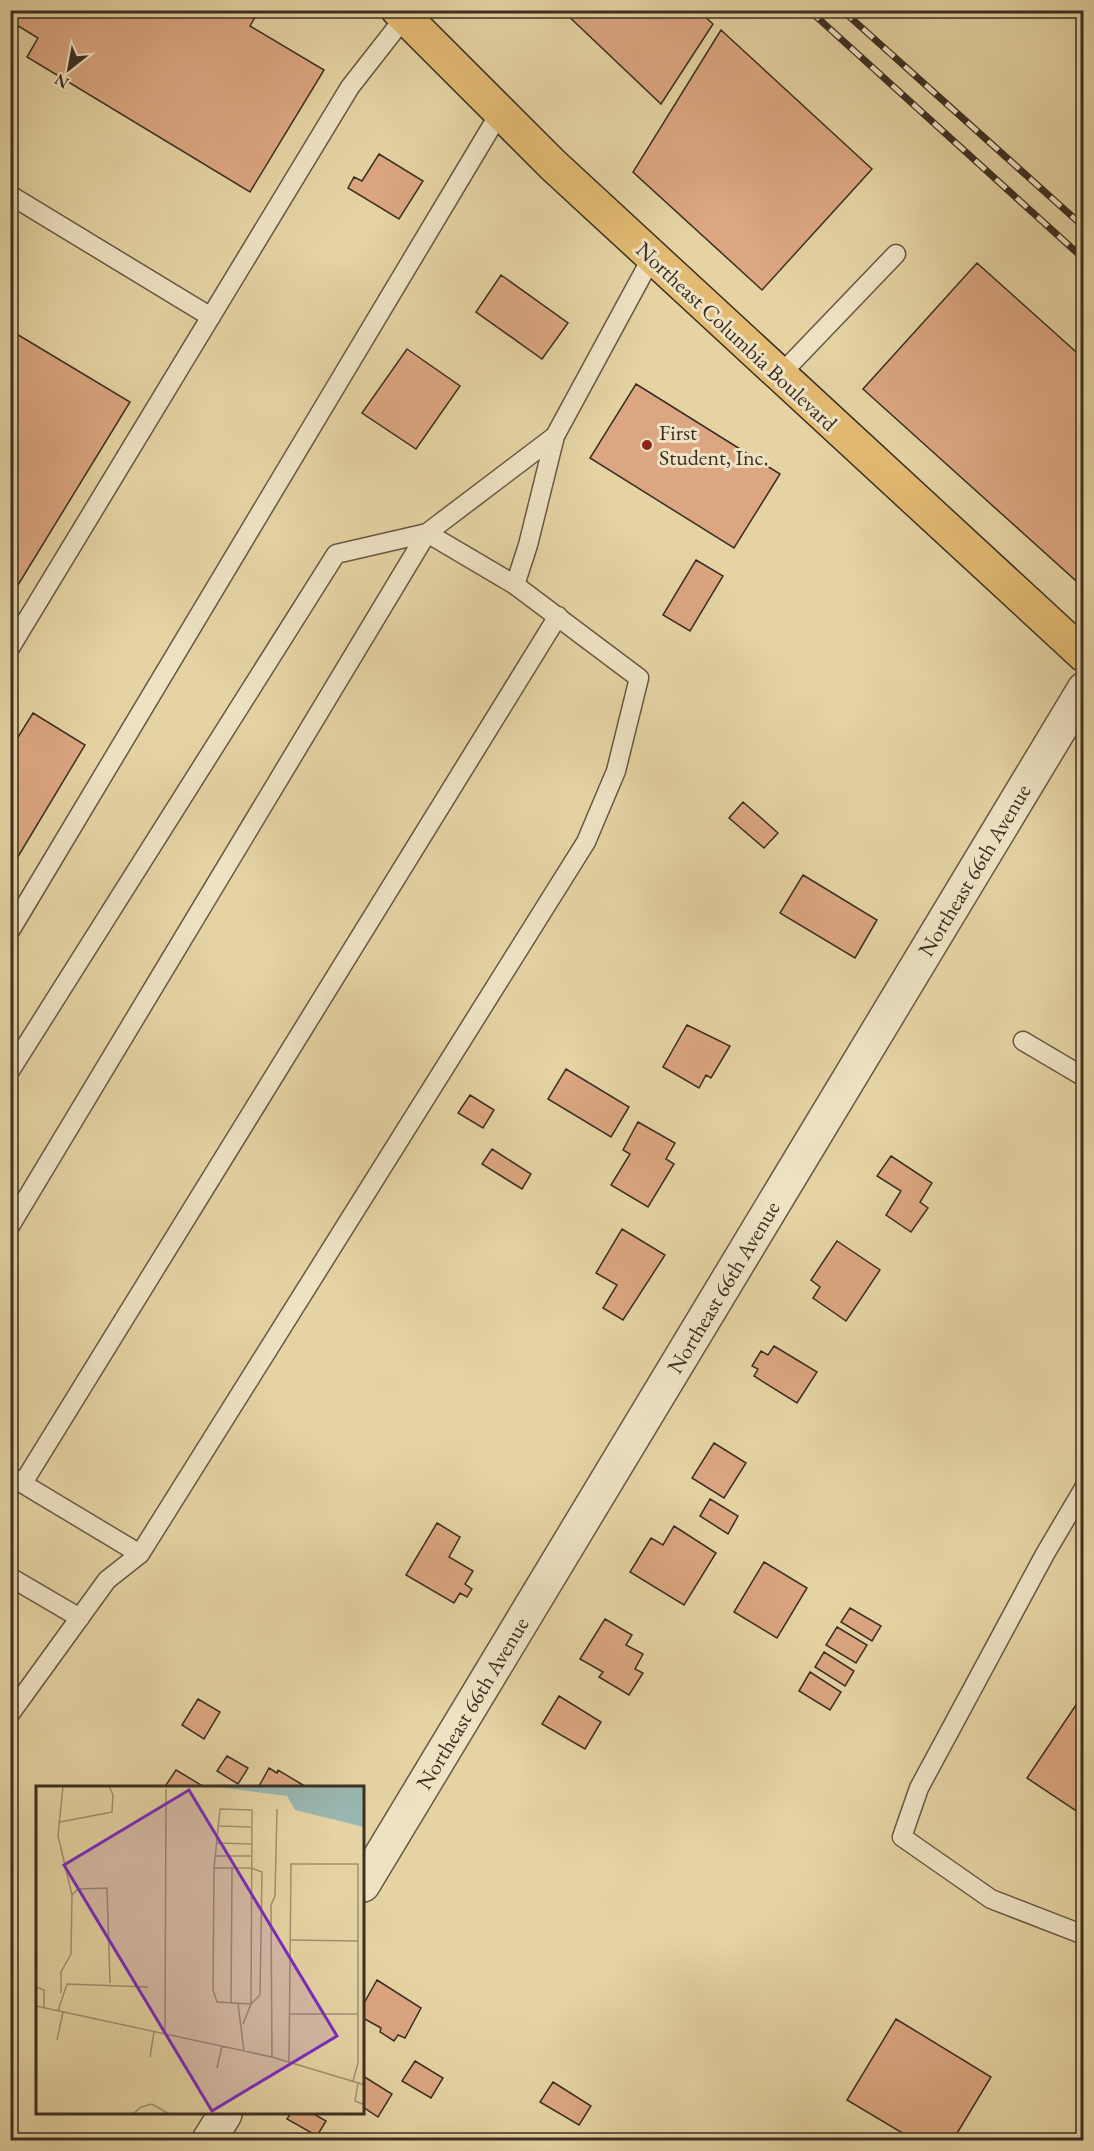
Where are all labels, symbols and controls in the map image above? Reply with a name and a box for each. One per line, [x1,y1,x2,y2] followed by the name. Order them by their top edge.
[39,39,99,99] north arrow
[51,69,72,94] text: N
[630,235,844,438] street label: Northeast Columbia Boulevard
[659,418,769,472] place label: First Student, Inc.
[640,438,654,452] marker: First Student, Inc.
[911,778,1038,962] street label: Northeast 66th Avenue
[660,1195,787,1379] street label: Northeast 66th Avenue
[409,1611,536,1795] street label: Northeast 66th Avenue
[36,1786,364,2115] inset map

